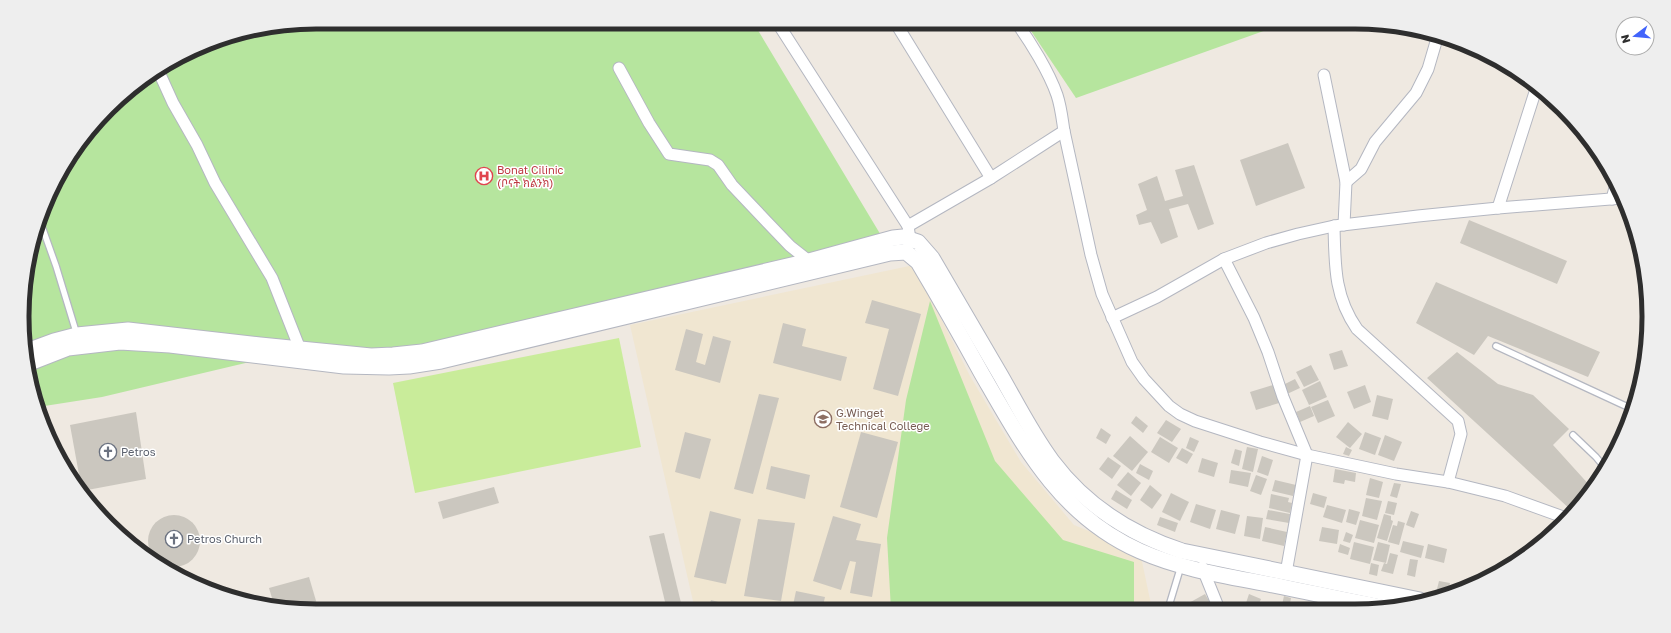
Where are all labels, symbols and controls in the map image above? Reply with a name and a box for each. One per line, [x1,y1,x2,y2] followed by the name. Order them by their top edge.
[1615,16,1655,56] north arrow
[1618,33,1632,45] text: N
[497,163,564,189] place label: Bonat Cilinic (ቦናት ክልንክ)
[474,166,494,186] hospital icon: Bonat Cilinic (ቦናት ክልንክ)
[836,406,930,432] place label: G.Winget Technical College
[813,409,833,429] school or university icon: G.Winget Technical College
[98,442,118,462] church icon: Petros
[121,445,156,458] place label: Petros
[164,529,184,549] church icon: Petros Church
[187,532,262,545] place label: Petros Church

